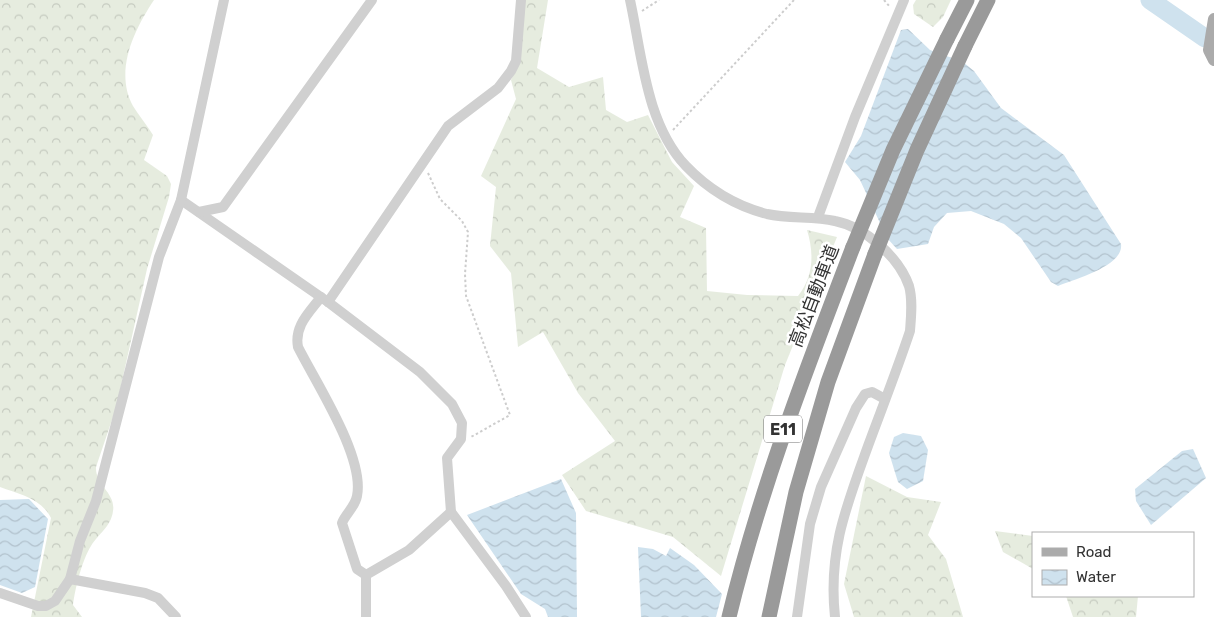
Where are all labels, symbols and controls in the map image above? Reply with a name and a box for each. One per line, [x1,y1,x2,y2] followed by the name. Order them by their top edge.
[784,242,844,350] street label: 高松自動車道
[764,416,802,442] road number: E11
[1032,532,1194,597] legend
[1076,543,1112,561] text: Road
[1076,568,1116,586] text: Water

